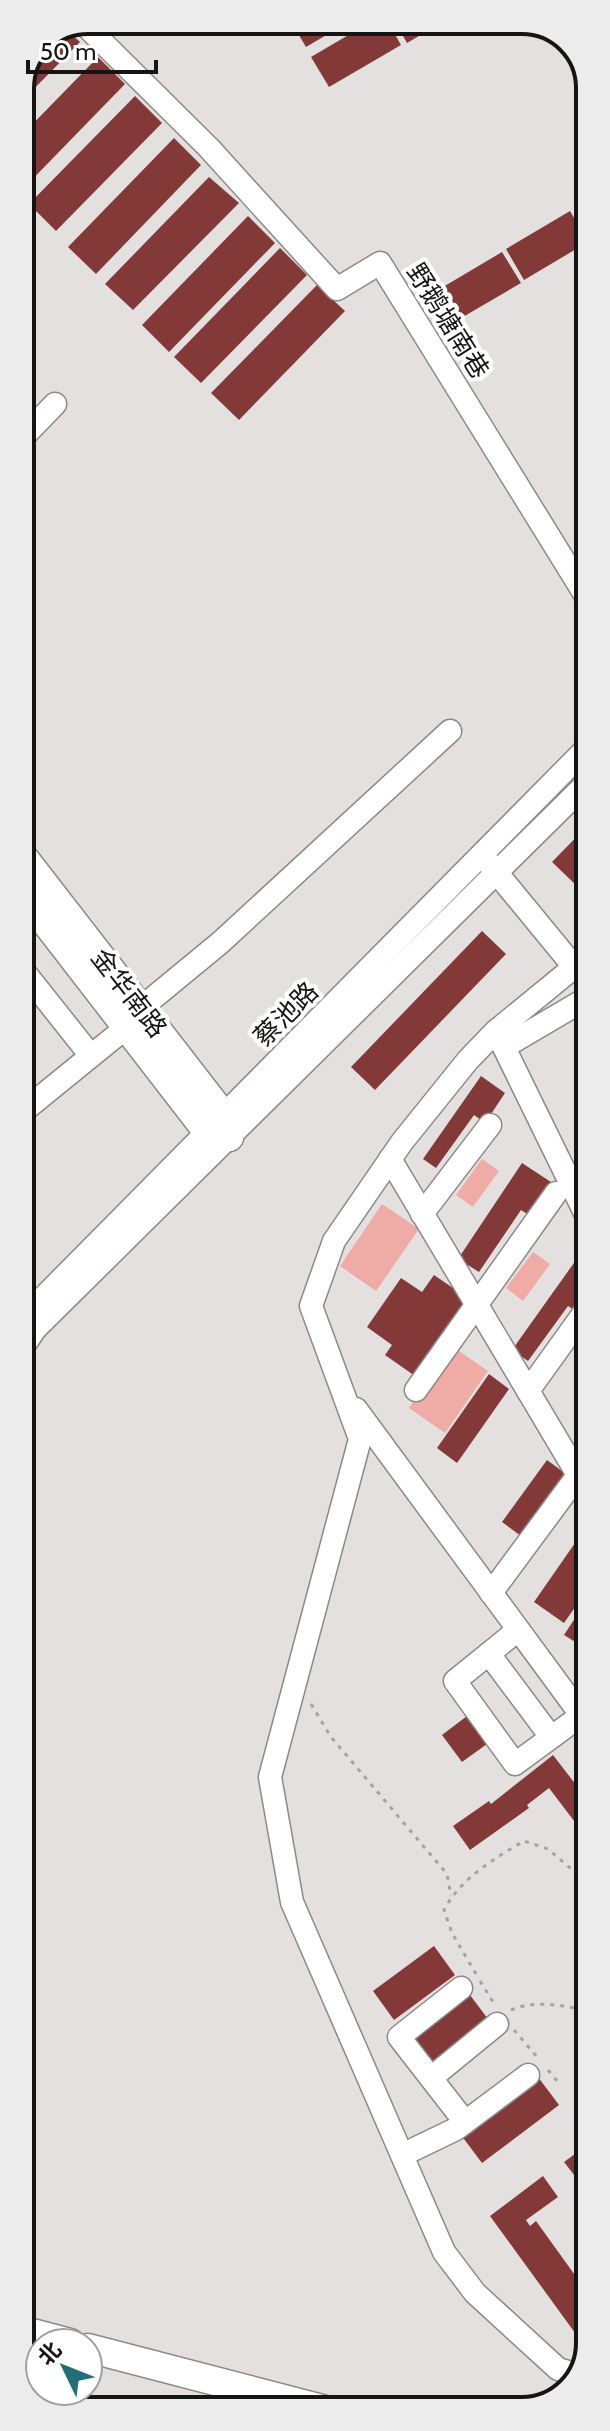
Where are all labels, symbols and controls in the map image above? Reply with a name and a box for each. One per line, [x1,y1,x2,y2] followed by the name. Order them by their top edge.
[28,24,156,74] scale bar
[40,37,96,66] text: 50 m
[400,257,496,385] street label: 野鹅塘南巷
[84,942,174,1044] street label: 金华南路
[247,975,325,1053] street label: 蔡池路
[24,2327,104,2407] north arrow
[32,2336,67,2371] text: 北

